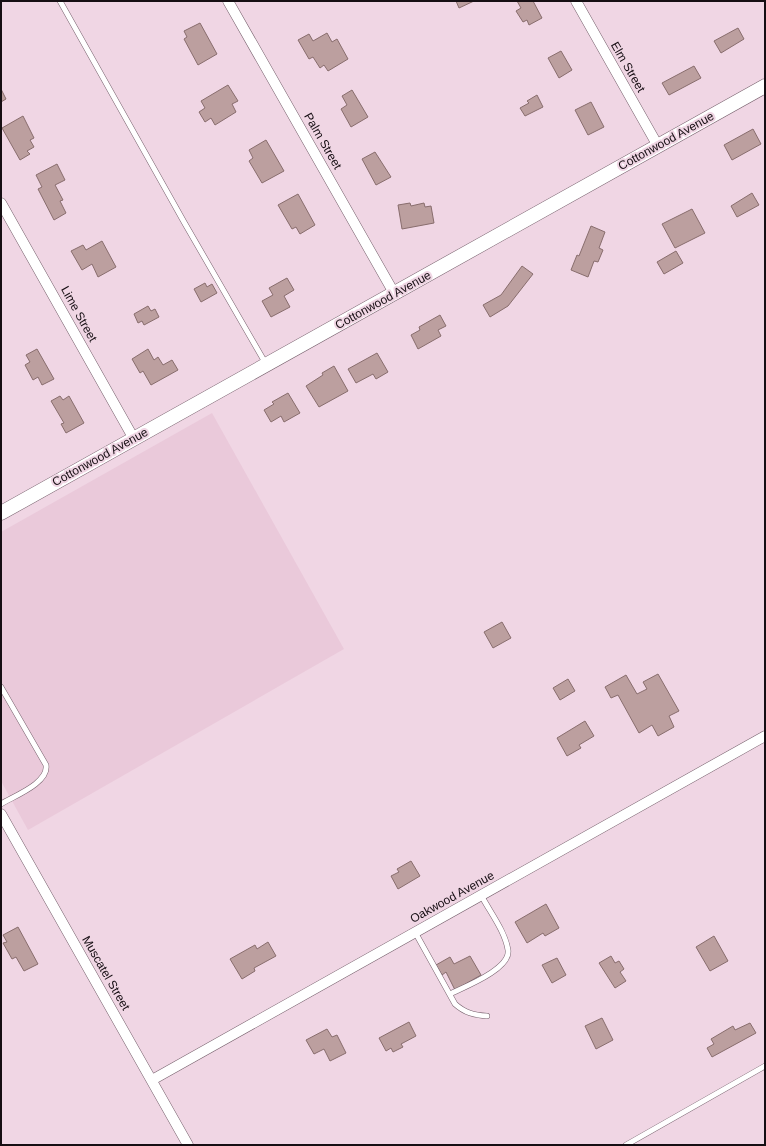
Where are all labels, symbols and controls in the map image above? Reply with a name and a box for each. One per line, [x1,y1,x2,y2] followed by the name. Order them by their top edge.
[608,39,648,95] street label: Elm Street
[616,109,717,173] street label: Cottonwood Avenue
[301,110,345,172] street label: Palm Street
[333,268,434,332] street label: Cottonwood Avenue
[58,284,100,345] street label: Lime Street
[50,425,151,489] street label: Cottonwood Avenue
[408,868,497,926] street label: Oakwood Avenue
[79,933,133,1013] street label: Muscatel Street

